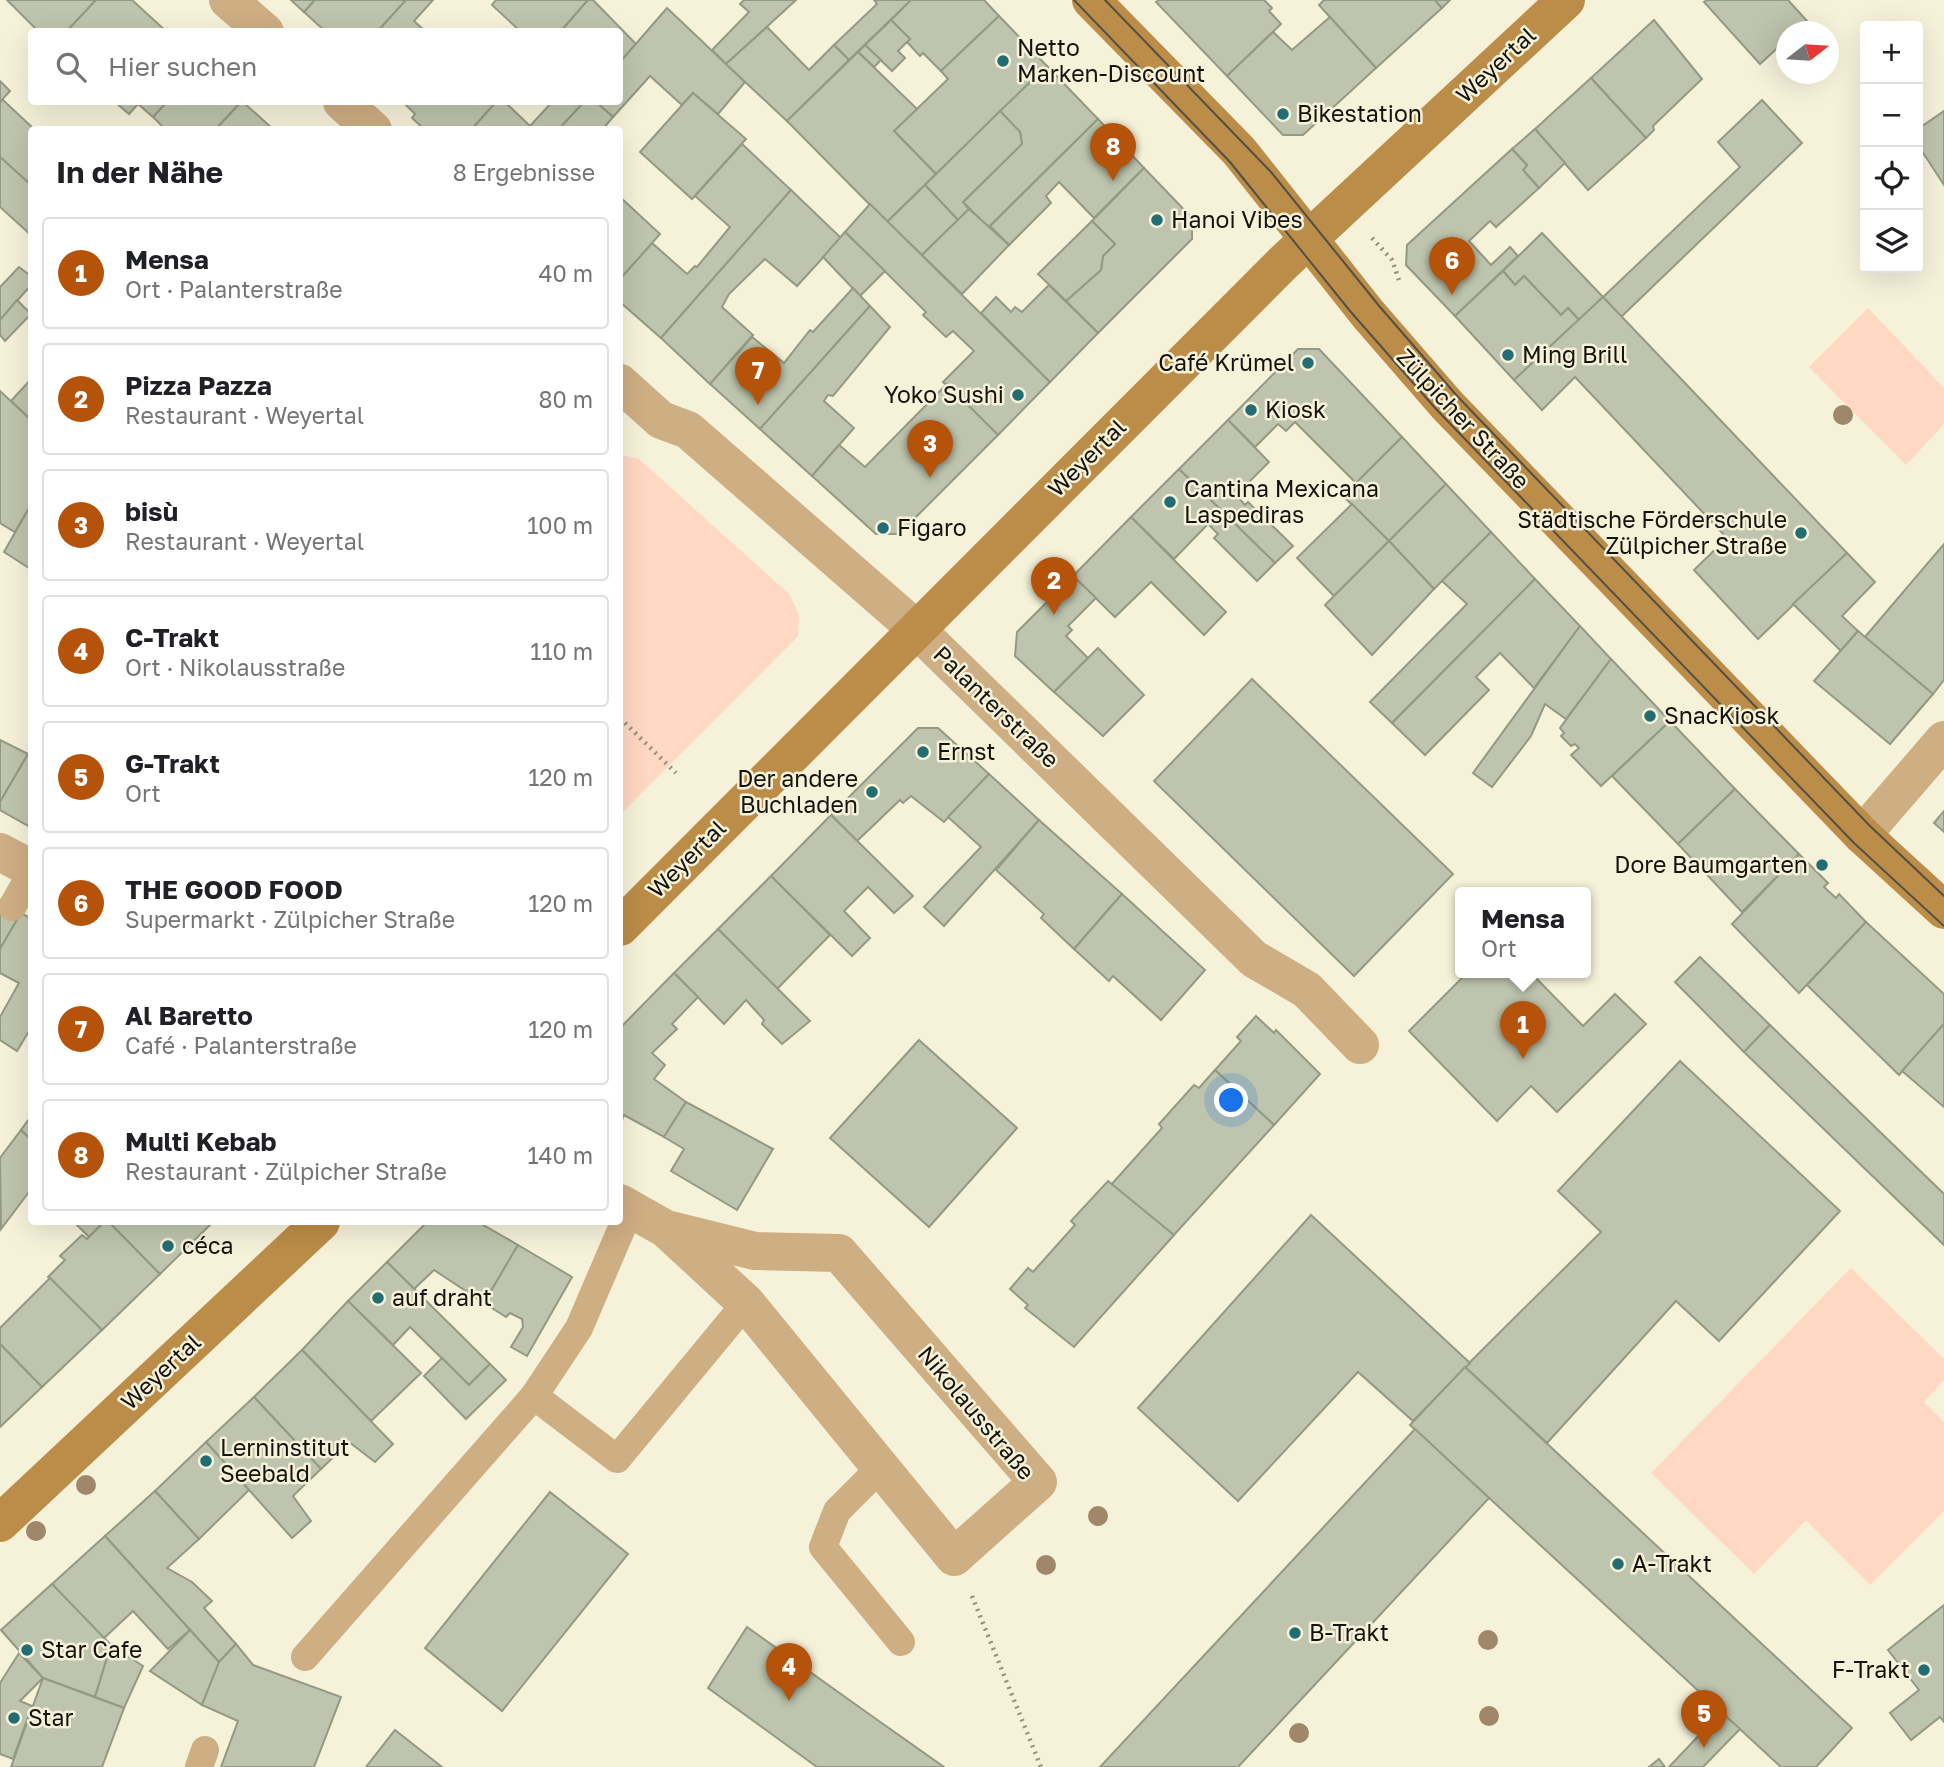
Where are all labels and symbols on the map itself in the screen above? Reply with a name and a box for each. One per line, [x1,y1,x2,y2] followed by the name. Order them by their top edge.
[1450,20,1541,108] street label: Weyertal
[1776,21,1839,84] north arrow
[1017,33,1205,87] place label: Netto Marken-Discount
[995,53,1011,69] marker: Netto Marken-Discount
[1297,99,1422,127] place label: Bikestation
[1275,106,1291,122] marker: Bikestation
[1090,123,1136,181] pin: 8
[1171,205,1303,233] place label: Hanoi Vibes
[1149,212,1165,228] marker: Hanoi Vibes
[1429,237,1475,295] pin: 6
[1522,340,1627,368] place label: Ming Brill
[1392,342,1536,494] street label: Zülpicher Straße
[735,347,781,405] pin: 7
[1500,347,1516,363] marker: Ming Brill
[1158,348,1294,376] place label: Café Krümel
[1300,355,1316,371] marker: Café Krümel
[884,380,1004,408] place label: Yoko Sushi
[1010,387,1026,403] marker: Yoko Sushi
[1265,395,1326,423] place label: Kiosk
[1243,402,1259,418] marker: Kiosk
[1041,412,1131,502] street label: Weyertal
[907,420,953,478] pin: 3
[1184,474,1379,528] place label: Cantina Mexicana Laspediras
[1162,494,1178,510] marker: Cantina Mexicana Laspediras
[1517,505,1787,559] place label: Städtische Förderschule Zülpicher Straße
[897,513,967,541] place label: Figaro
[875,520,891,536] marker: Figaro
[1793,525,1809,541] marker: Städtische Förderschule Zülpicher Straße
[1031,557,1077,615] pin: 2
[928,639,1065,773] street label: Palanterstraße
[1664,701,1779,729] place label: SnacKiosk
[1642,708,1658,724] marker: SnacKiosk
[937,737,996,765] place label: Ernst
[915,744,931,760] marker: Ernst
[737,764,858,818] place label: Der andere Buchladen
[864,784,880,800] marker: Der andere Buchladen
[641,813,731,903] street label: Weyertal
[1614,850,1808,878] place label: Dore Baumgarten
[1814,857,1830,873] marker: Dore Baumgarten
[1500,1001,1546,1059] pin: 1
[1214,1083,1248,1117] your location
[182,1231,233,1259] place label: céca
[160,1238,176,1254] marker: céca
[392,1283,492,1311] place label: auf draht
[370,1290,386,1306] marker: auf draht
[115,1327,206,1415] street label: Weyertal
[913,1340,1041,1485] street label: Nikolausstraße
[220,1433,350,1487] place label: Lerninstitut Seebald
[198,1453,214,1469] marker: Lerninstitut Seebald
[1632,1549,1712,1577] place label: A-Trakt
[1610,1556,1626,1572] marker: A-Trakt
[1309,1618,1389,1646] place label: B-Trakt
[1287,1625,1303,1641] marker: B-Trakt
[41,1635,142,1663] place label: Star Cafe
[19,1642,35,1658] marker: Star Cafe
[766,1643,812,1701] pin: 4
[1832,1655,1910,1683] place label: F-Trakt
[1916,1662,1932,1678] marker: F-Trakt
[1681,1690,1727,1748] pin: 5
[28,1703,73,1731] place label: Star
[6,1710,22,1726] marker: Star

